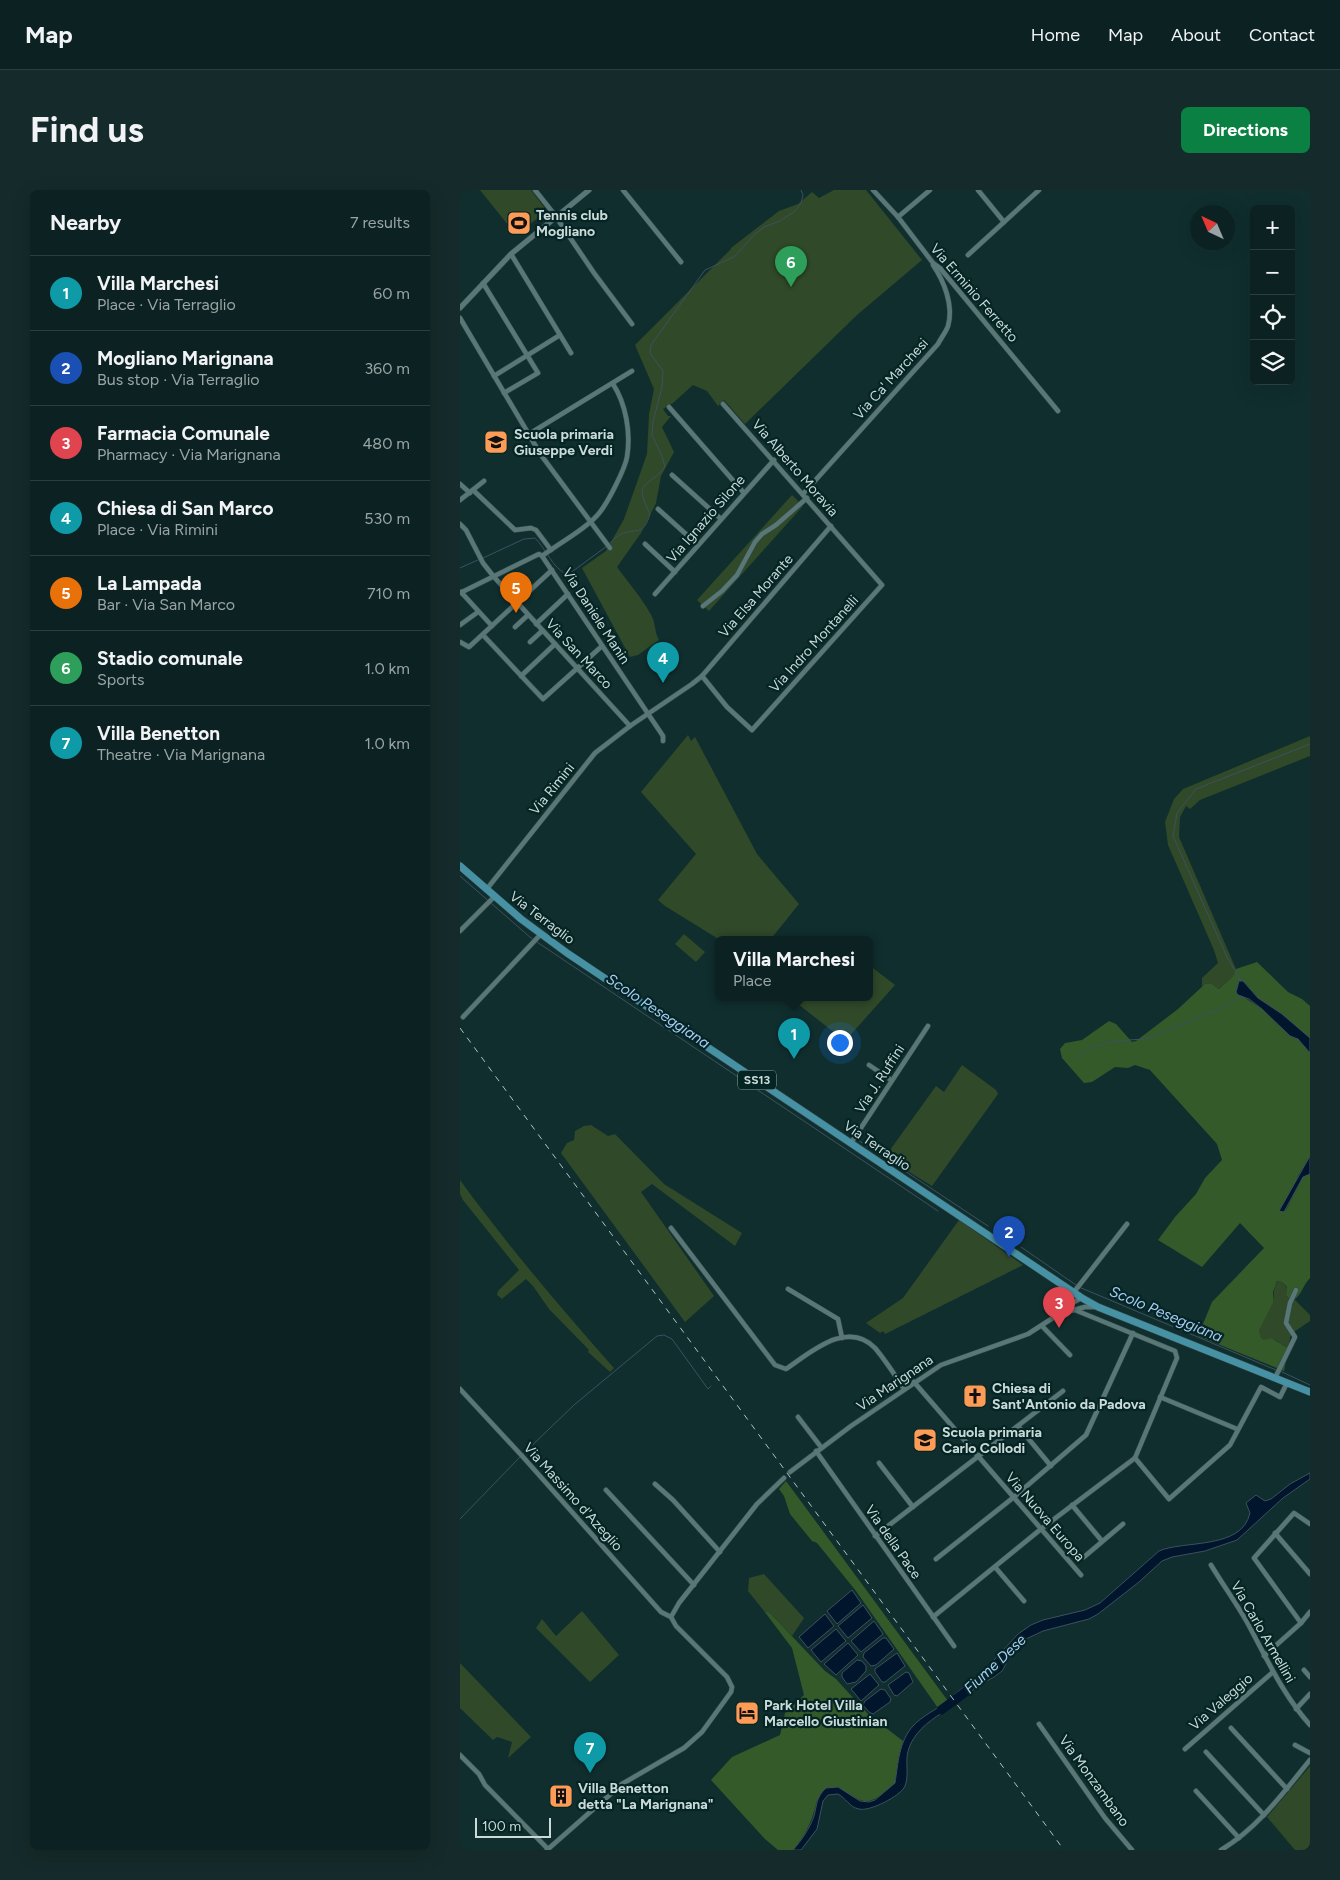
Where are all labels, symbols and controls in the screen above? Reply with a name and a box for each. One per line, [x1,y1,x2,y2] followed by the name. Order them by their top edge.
[25,20,73,49] text: Map
[1031,24,1080,46] text: Home
[1108,24,1143,46] text: Map
[1171,24,1221,46] text: About
[1249,24,1315,46] text: Contact
[1181,107,1310,153] button: Directions
[30,109,144,151] text: Find us
[1190,205,1235,250] north arrow
[1250,205,1295,385] map controls
[1250,205,1295,250] button: +
[536,207,608,240] place label: Tennis club Mogliano
[50,210,121,235] text: Nearby
[506,210,532,236] sports icon: Tennis club Mogliano
[350,213,410,232] text: 7 results
[926,240,1022,346] street label: Via Erminio Ferretto
[775,246,807,287] pin: 6
[1250,250,1295,295] button: −
[97,272,219,295] text: Villa Marchesi
[63,284,69,303] text: 1
[373,284,410,303] text: 60 m
[97,295,236,314] text: Place · Via Terraglio
[1250,295,1295,340] button: locate
[850,335,932,423] street label: Via Ca' Marchesi
[1250,340,1295,385] button: layers
[97,347,274,370] text: Mogliano Marignana
[61,359,71,378] text: 2
[364,359,410,378] text: 360 m
[97,370,260,389] text: Bus stop · Via Terraglio
[748,416,842,520] street label: Via Alberto Moravia
[97,422,270,445] text: Farmacia Comunale
[514,426,614,459] place label: Scuola primaria Giuseppe Verdi
[483,429,509,455] school or university icon: Scuola primaria Giuseppe Verdi
[62,434,70,453] text: 3
[362,434,410,453] text: 480 m
[97,445,281,464] text: Pharmacy · Via Marignana
[663,471,749,566] street label: Via Ignazio Silone
[97,497,273,520] text: Chiesa di San Marco
[61,509,71,528] text: 4
[364,509,410,528] text: 530 m
[97,520,218,539] text: Place · Via Rimini
[715,551,797,641] street label: Via Elsa Morante
[559,565,633,667] street label: Via Daniele Manin
[97,572,202,595] text: La Lampada
[500,572,532,613] pin: 5
[61,584,71,603] text: 5
[367,584,410,603] text: 710 m
[766,592,862,696] street label: Via Indro Montanelli
[97,595,235,614] text: Bar · Via San Marco
[542,615,616,693] street label: Via San Marco
[647,642,679,683] pin: 4
[97,647,243,670] text: Stadio comunale
[61,659,71,678] text: 6
[364,659,410,678] text: 1.0 km
[97,670,144,689] text: Sports
[97,722,220,745] text: Villa Benetton
[62,734,70,753] text: 7
[364,734,410,753] text: 1.0 km
[97,745,265,764] text: Theatre · Via Marignana
[526,760,578,818] street label: Via Rimini
[506,888,578,948] street label: Via Terraglio
[715,936,873,1001] popup
[733,948,855,971] text: Villa Marchesi
[603,970,713,1052] water label: Scolo Peseggiana
[733,971,771,990] text: Place
[778,1018,810,1059] pin: 1
[827,1030,853,1056] your location
[852,1042,908,1116] street label: Via J. Ruffini
[738,1070,776,1090] road number: SS13
[840,1117,914,1175] street label: Via Terraglio
[993,1216,1025,1257] pin: 2
[1107,1282,1225,1346] water label: Scolo Peseggiana
[1043,1287,1075,1328] pin: 3
[854,1351,936,1415] street label: Via Marignana
[992,1380,1146,1413] place label: Chiesa di Sant'Antonio da Padova
[962,1383,988,1409] church icon: Chiesa di Sant'Antonio da Padova
[942,1424,1042,1457] place label: Scuola primaria Carlo Collodi
[912,1427,938,1453] school or university icon: Scuola primaria Carlo Collodi
[520,1439,626,1555] street label: Via Massimo d'Azeglio
[1002,1469,1088,1565] street label: Via Nuova Europa
[861,1502,925,1583] street label: Via della Pace
[1227,1578,1299,1686] street label: Via Carlo Armellini
[960,1631,1030,1697] water label: Fiume Dese
[1186,1670,1256,1734] street label: Via Valeggio
[764,1697,887,1730] place label: Park Hotel Villa Marcello Giustinian
[734,1700,760,1726] hotel icon: Park Hotel Villa Marcello Giustinian
[574,1732,606,1773] pin: 7
[1055,1732,1133,1830] street label: Via Monzambano
[578,1780,714,1813] place label: Villa Benetton detta "La Marignana"
[548,1783,574,1809] building icon: Villa Benetton detta "La Marignana"
[475,1815,551,1838] scale bar
[482,1818,521,1835] text: 100 m

